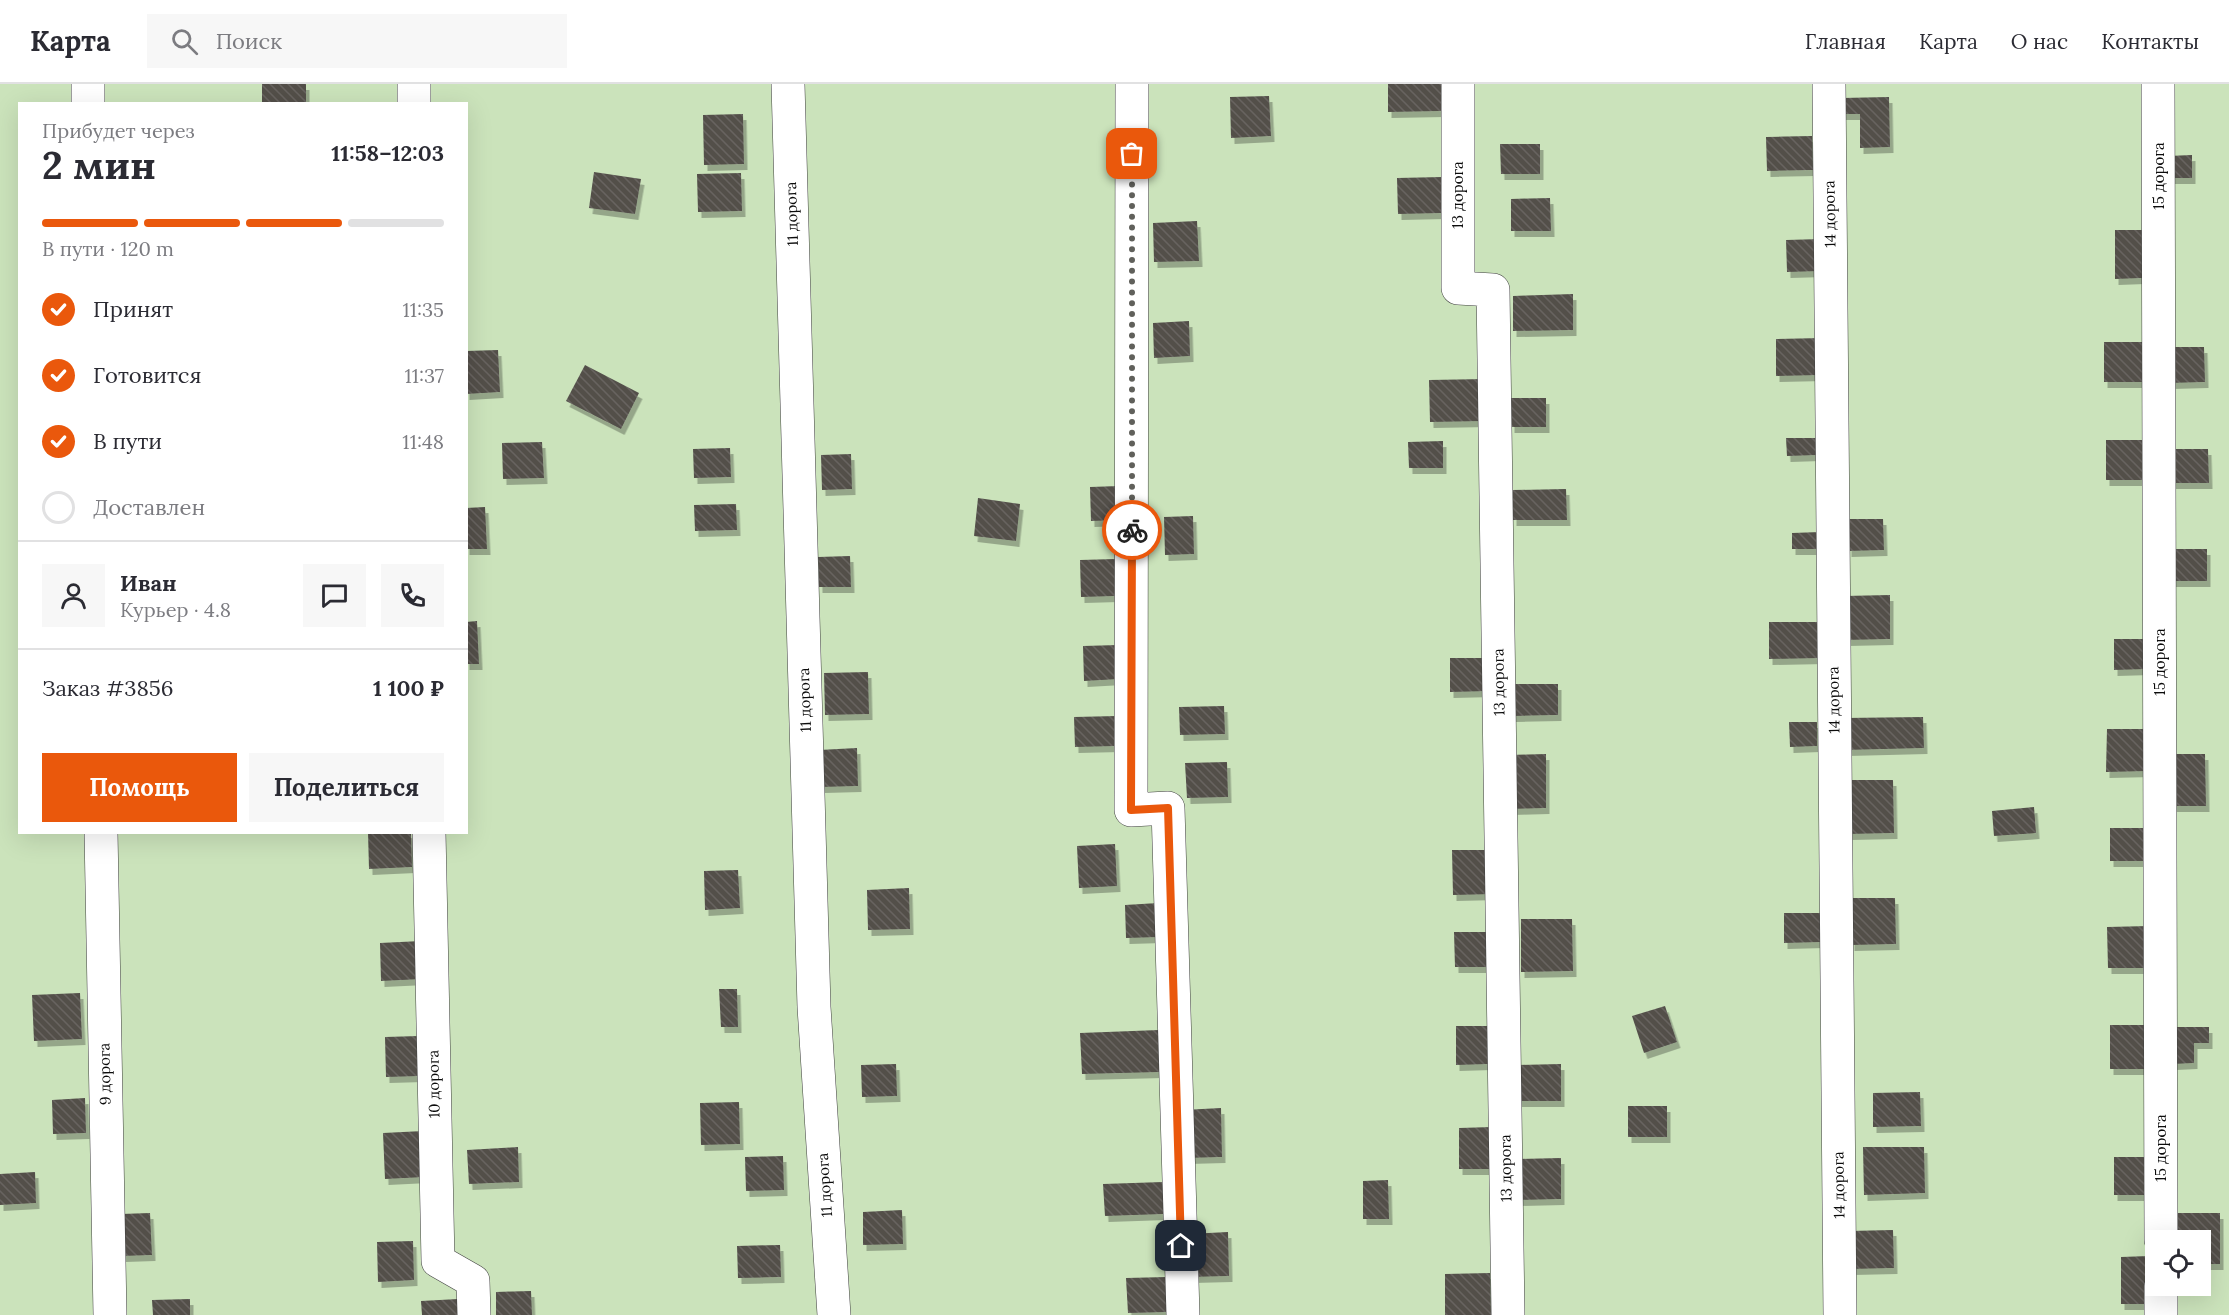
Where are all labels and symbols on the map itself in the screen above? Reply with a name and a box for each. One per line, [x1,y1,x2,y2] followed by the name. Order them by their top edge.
[1106,128,1157,179] pin
[2149,142,2168,210] street label: 15 дорога
[1448,161,1467,229] street label: 13 дорога
[1819,180,1840,248] street label: 14 дорога
[781,181,802,247] street label: 11 дорога
[1102,500,1162,560] courier
[2150,628,2169,696] street label: 15 дорога
[1488,648,1509,716] street label: 13 дорога
[1823,666,1844,734] street label: 14 дорога
[794,667,815,733] street label: 11 дорога
[94,1042,115,1105] street label: 9 дорога
[423,1049,444,1118] street label: 10 дорога
[2151,1114,2170,1182] street label: 15 дорога
[1495,1134,1516,1202] street label: 13 дорога
[1828,1151,1849,1219] street label: 14 дорога
[813,1152,836,1218] street label: 11 дорога
[1155,1220,1206,1271] pin

